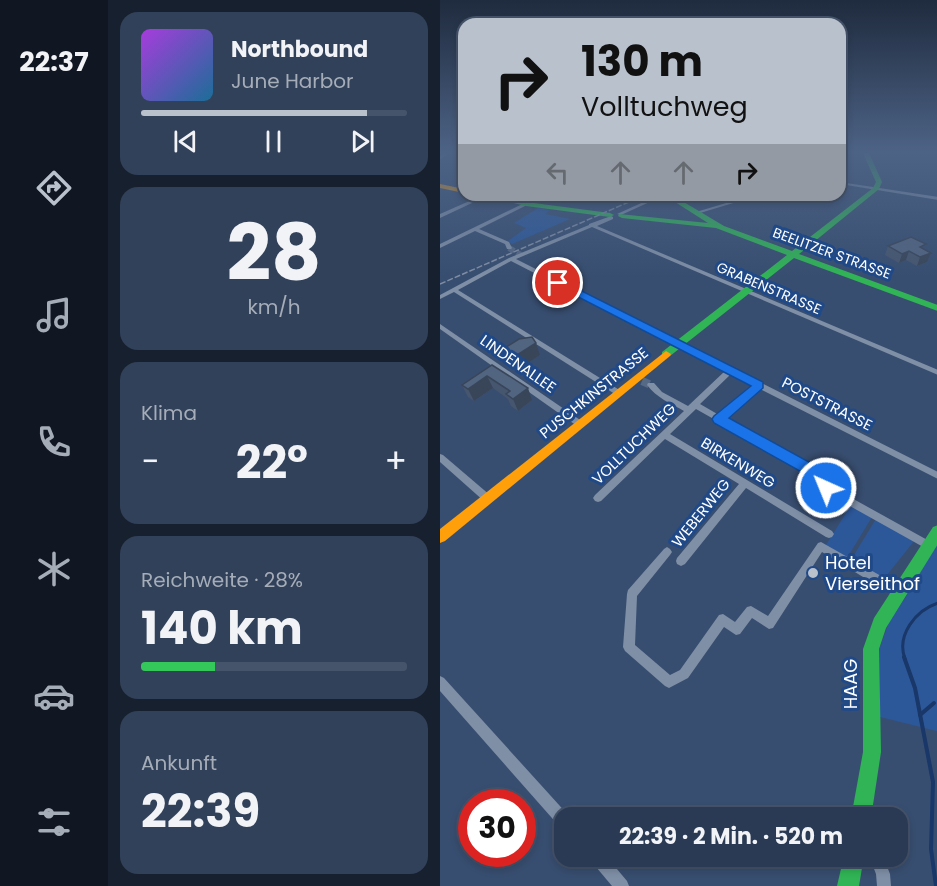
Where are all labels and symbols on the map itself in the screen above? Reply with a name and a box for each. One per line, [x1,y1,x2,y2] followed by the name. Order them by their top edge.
[770,222,894,284] street label: BEELITZER STRASSE
[532,257,583,308] pin
[714,257,824,319] street label: GRABENSTRASSE
[476,330,560,397] street label: LINDENALLEE
[535,342,652,443] street label: PUSCHKINSTRASSE
[778,372,876,435] street label: POSTSTRASSE
[587,398,680,489] street label: VOLLTUCHWEG
[697,432,780,493] street label: BIRKENWEG
[794,456,858,520] position arrow
[667,474,735,551] street label: WEBERWEG
[825,550,920,596] place label: Hotel Vierseithof
[806,566,820,580] marker: Hotel Vierseithof
[838,659,863,709] street label: HAAG
[458,789,536,867] speed limit sign: 30

